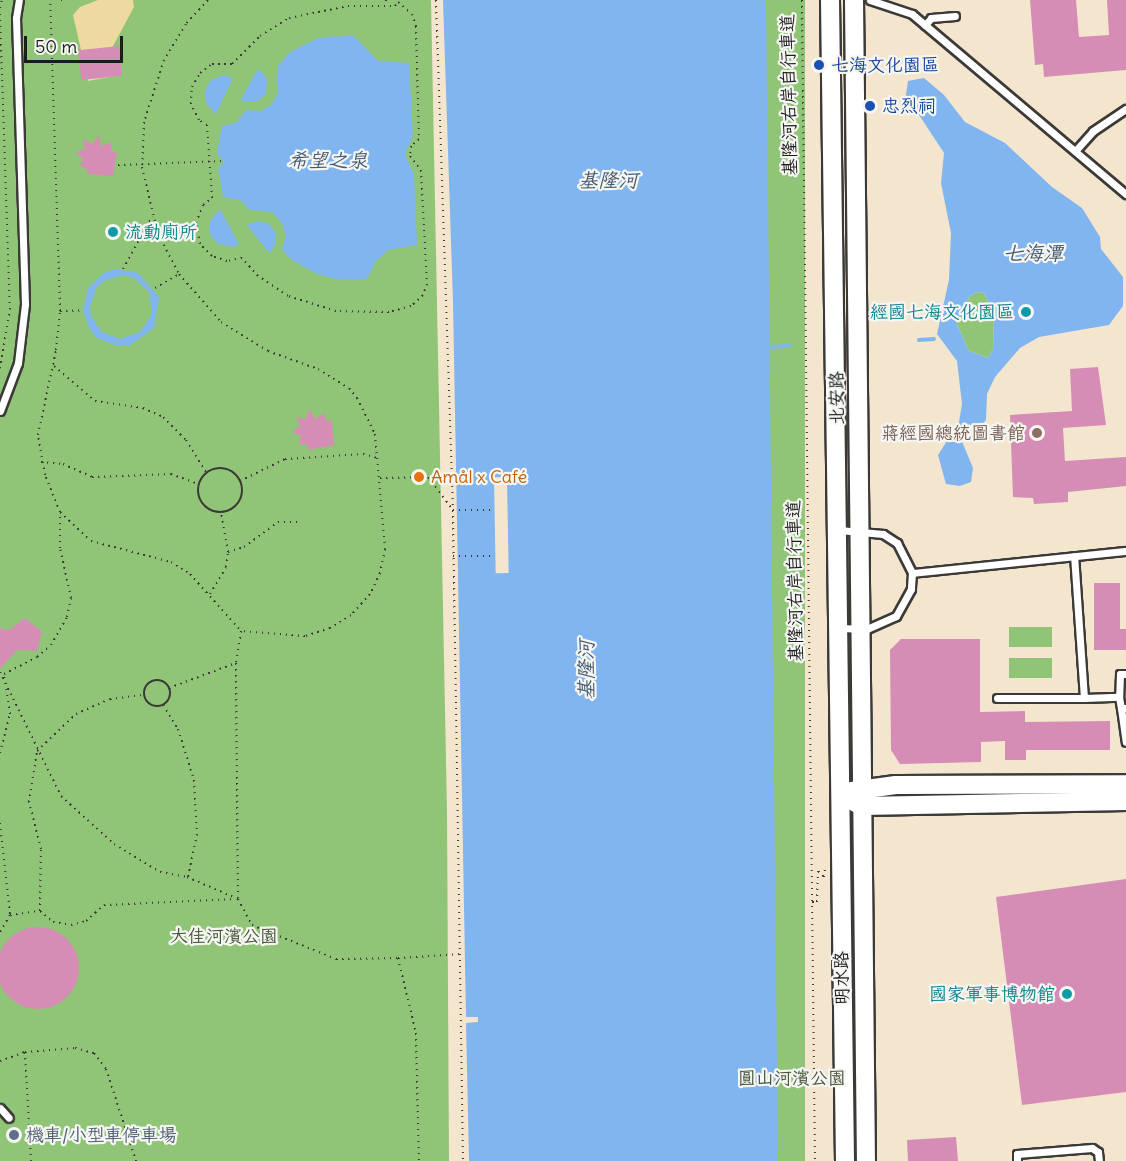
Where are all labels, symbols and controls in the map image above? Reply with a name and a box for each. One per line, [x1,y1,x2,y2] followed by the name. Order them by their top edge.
[777,14,801,176] street label: 基隆河右岸自行車道
[27,24,126,62] scale bar
[35,35,77,58] text: 50 m
[831,54,939,76] place label: 七海文化園區
[812,58,826,72] marker: 七海文化園區
[882,95,936,117] place label: 忠烈祠
[863,99,877,113] marker: 忠烈祠
[288,147,368,171] water label: 希望之泉
[578,167,638,191] water label: 基隆河
[125,221,197,243] place label: 流動廁所
[106,225,120,239] marker: 流動廁所
[1003,240,1063,264] water label: 七海潭
[870,301,1014,323] place label: 經國七海文化園區
[1019,305,1033,319] marker: 經國七海文化園區
[826,371,848,425] street label: 北安路
[881,422,1025,444] place label: 蔣經國總統圖書館
[1030,426,1044,440] marker: 蔣經國總統圖書館
[431,466,527,488] place label: Amål x Café
[412,470,426,484] marker: Amål x Café
[783,500,807,662] street label: 基隆河右岸自行車道
[573,640,597,700] water label: 基隆河
[170,925,278,947] park label: 大佳河濱公園
[831,951,853,1005] street label: 明水路
[929,983,1055,1005] place label: 國家軍事博物館
[1060,987,1074,1001] marker: 國家軍事博物館
[738,1067,846,1089] park label: 圓山河濱公園
[26,1124,177,1146] place label: 機車/小型車停車場
[7,1128,21,1142] marker: 機車/小型車停車場

